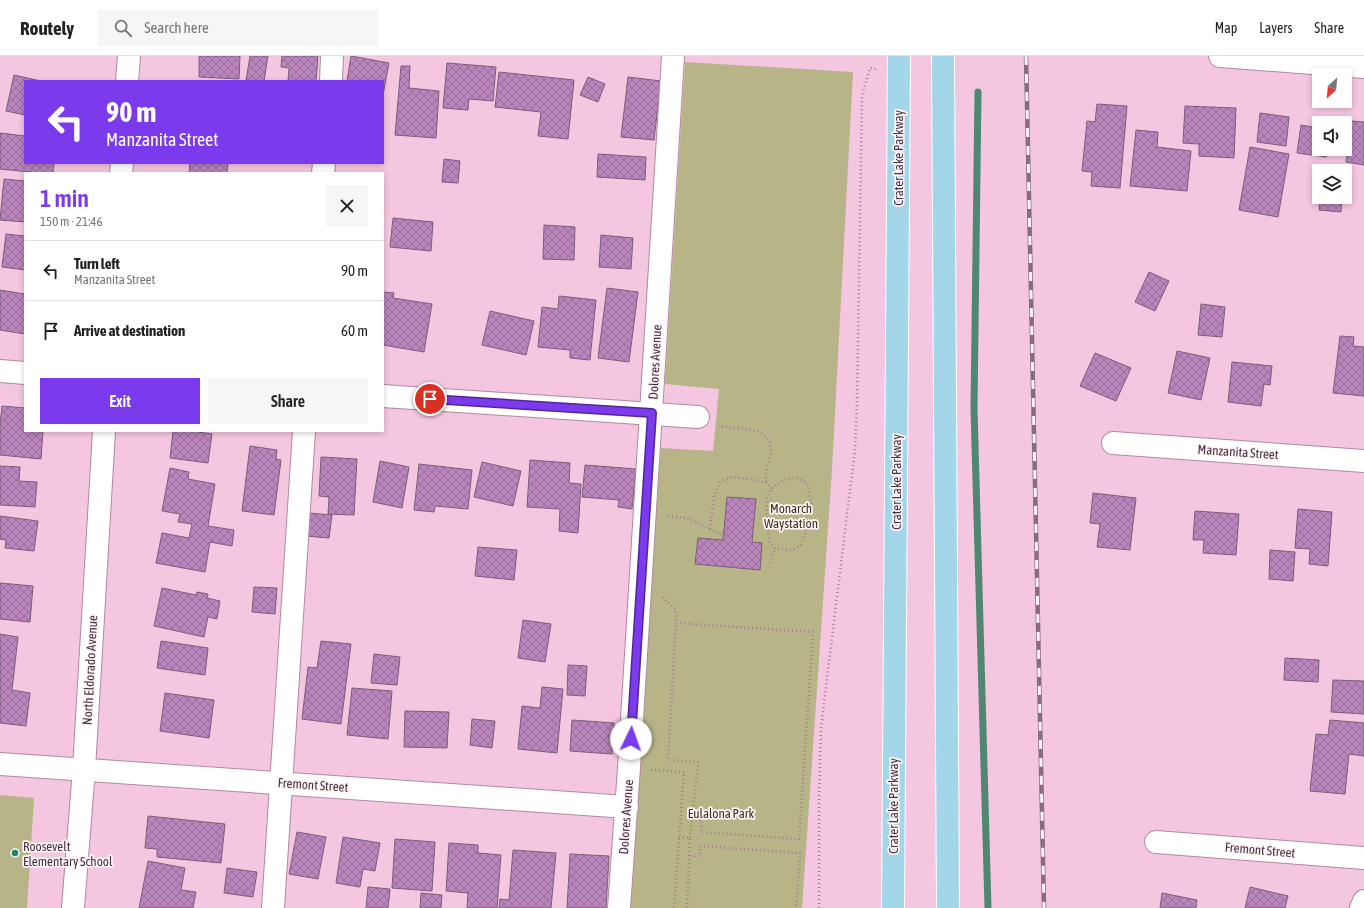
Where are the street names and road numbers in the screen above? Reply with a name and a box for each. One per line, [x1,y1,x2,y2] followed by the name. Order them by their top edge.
[891,110,906,206] street label: Crater Lake Parkway
[646,324,664,400] street label: Dolores Avenue
[889,434,904,530] street label: Crater Lake Parkway
[1197,442,1279,462] street label: Manzanita Street
[80,615,100,725] street label: North Eldorado Avenue
[886,758,901,854] street label: Crater Lake Parkway
[277,775,349,795] street label: Fremont Street
[616,779,636,855] street label: Dolores Avenue
[1224,839,1296,861] street label: Fremont Street

